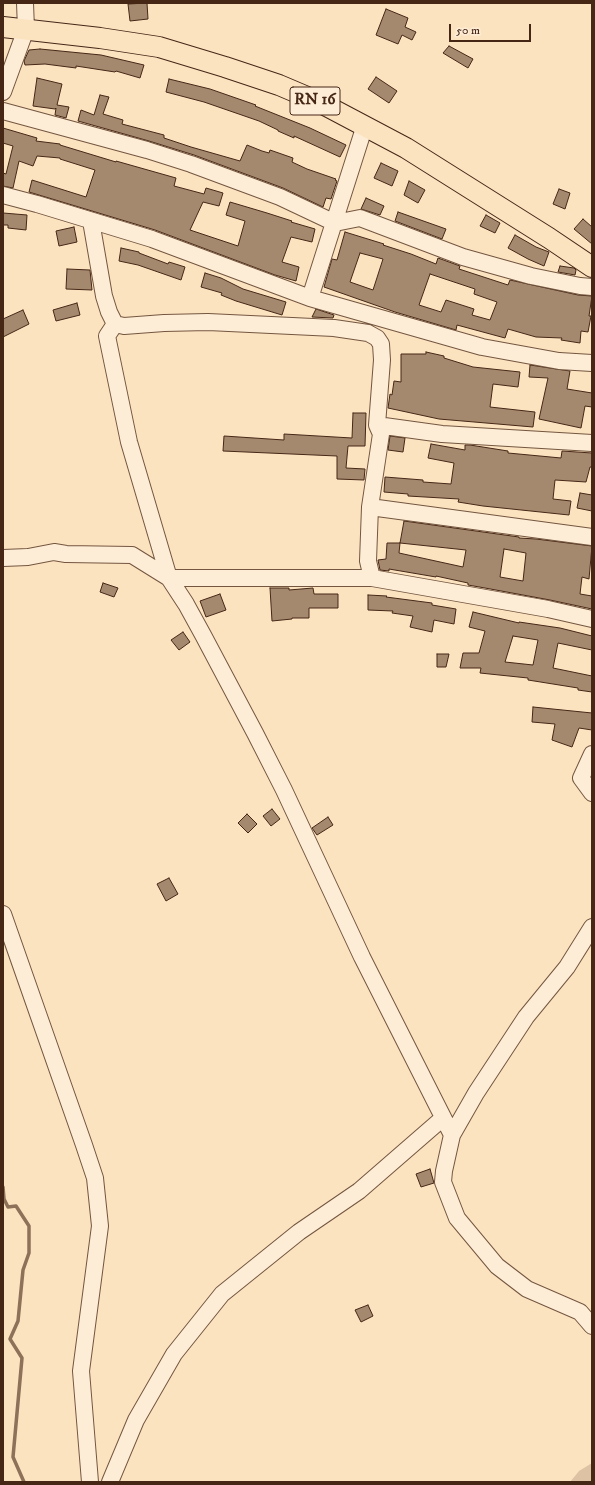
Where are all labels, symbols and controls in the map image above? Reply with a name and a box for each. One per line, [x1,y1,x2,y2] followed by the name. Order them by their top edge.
[451,16,533,42] scale bar
[456,23,480,38] text: 50 m
[290,87,340,115] road number: RN 16

